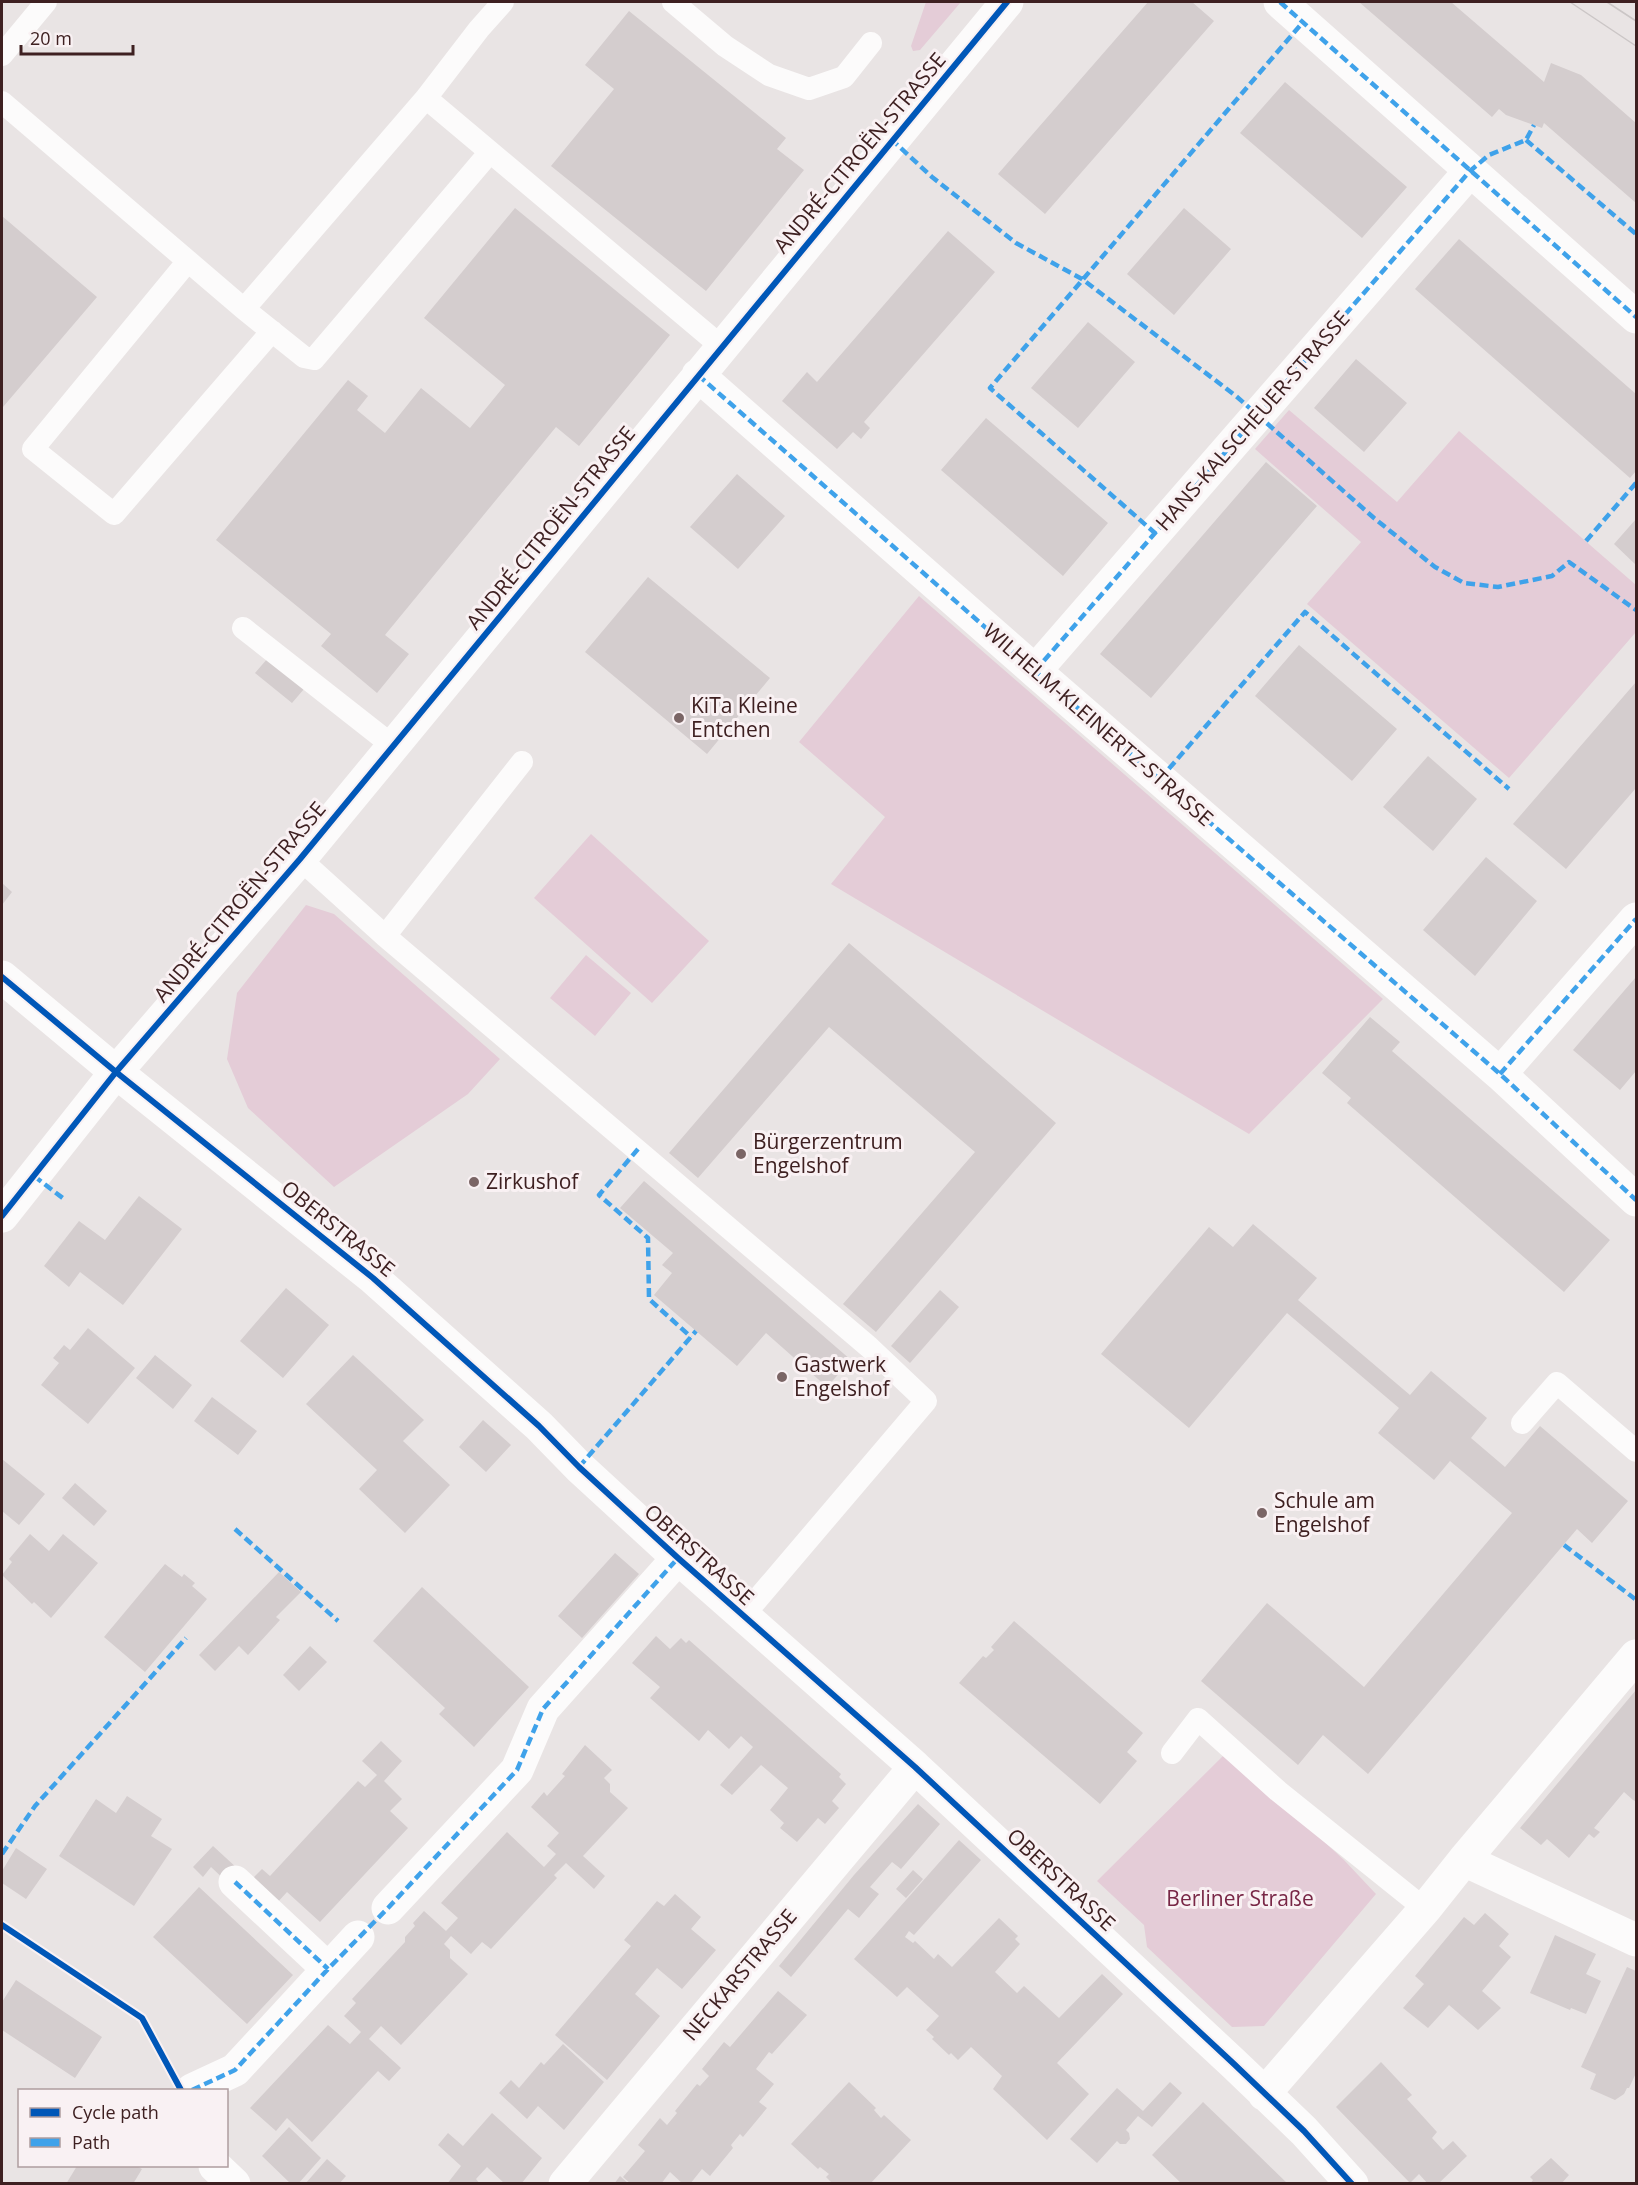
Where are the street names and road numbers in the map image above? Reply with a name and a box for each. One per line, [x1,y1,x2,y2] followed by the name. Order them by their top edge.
[767,46,952,259] street label: ANDRÉ-CITROËN-STRASSE
[1149,305,1356,536] street label: HANS-KALSCHEUER-STRASSE
[459,420,641,635] street label: ANDRÉ-CITROËN-STRASSE
[978,617,1220,832] street label: WILHELM-KLEINERTZ-STRASSE
[147,795,332,1008] street label: ANDRÉ-CITROËN-STRASSE
[276,1174,401,1283] street label: OBERSTRASSE
[639,1497,761,1611] street label: OBERSTRASSE
[1001,1822,1122,1937] street label: OBERSTRASSE
[676,1903,803,2046] street label: NECKARSTRASSE

